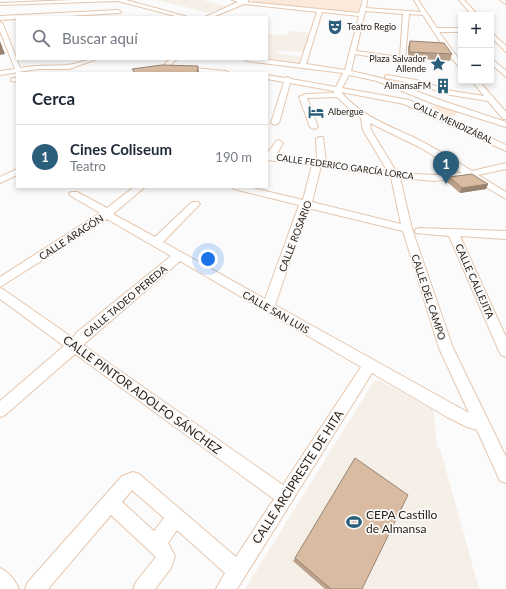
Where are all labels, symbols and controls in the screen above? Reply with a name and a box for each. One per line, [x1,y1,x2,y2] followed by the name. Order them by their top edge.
[458,12,494,84] map controls
[458,12,494,48] button: +
[16,16,268,60] search box
[326,18,344,36] theatre icon: Teatro Regio
[347,21,396,32] place label: Teatro Regio
[30,27,52,49] icon: search
[62,29,138,47] text: Buscar aquí
[458,48,494,84] button: −
[369,53,427,74] place label: Plaza Salvador Allende
[429,55,447,73] place icon: Plaza Salvador Allende
[434,77,452,95] building icon: AlmansaFM
[384,80,431,91] place label: AlmansaFM
[32,88,75,109] text: Cerca
[412,99,495,146] street label: CALLE MENDIZÁBAL
[307,103,325,121] hotel icon: Albergue
[328,106,364,117] place label: Albergue
[70,140,172,158] text: Cines Coliseum
[41,149,49,165] text: 1
[215,149,252,165] text: 190 m
[276,151,415,182] street label: CALLE FEDERICO GARCÍA LORCA
[433,151,459,184] pin: 1
[70,158,106,174] text: Teatro
[276,199,314,273] street label: CALLE ROSARIO
[37,212,105,262] street label: CALLE ARAGÓN
[453,242,497,320] street label: CALLE CALLEJITA
[198,249,218,269] your location
[409,253,449,341] street label: CALLE DEL CAMPO
[81,262,169,340] street label: CALLE TADEO PEREDA
[241,288,311,336] street label: CALLE SAN LUIS
[60,332,224,457] street label: CALLE PINTOR ADOLFO SÁNCHEZ
[249,406,347,546] street label: CALLE ARCIPRESTE DE HITA
[366,507,438,536] place label: CEPA Castillo de Almansa
[345,513,363,531] sports icon: CEPA Castillo de Almansa

